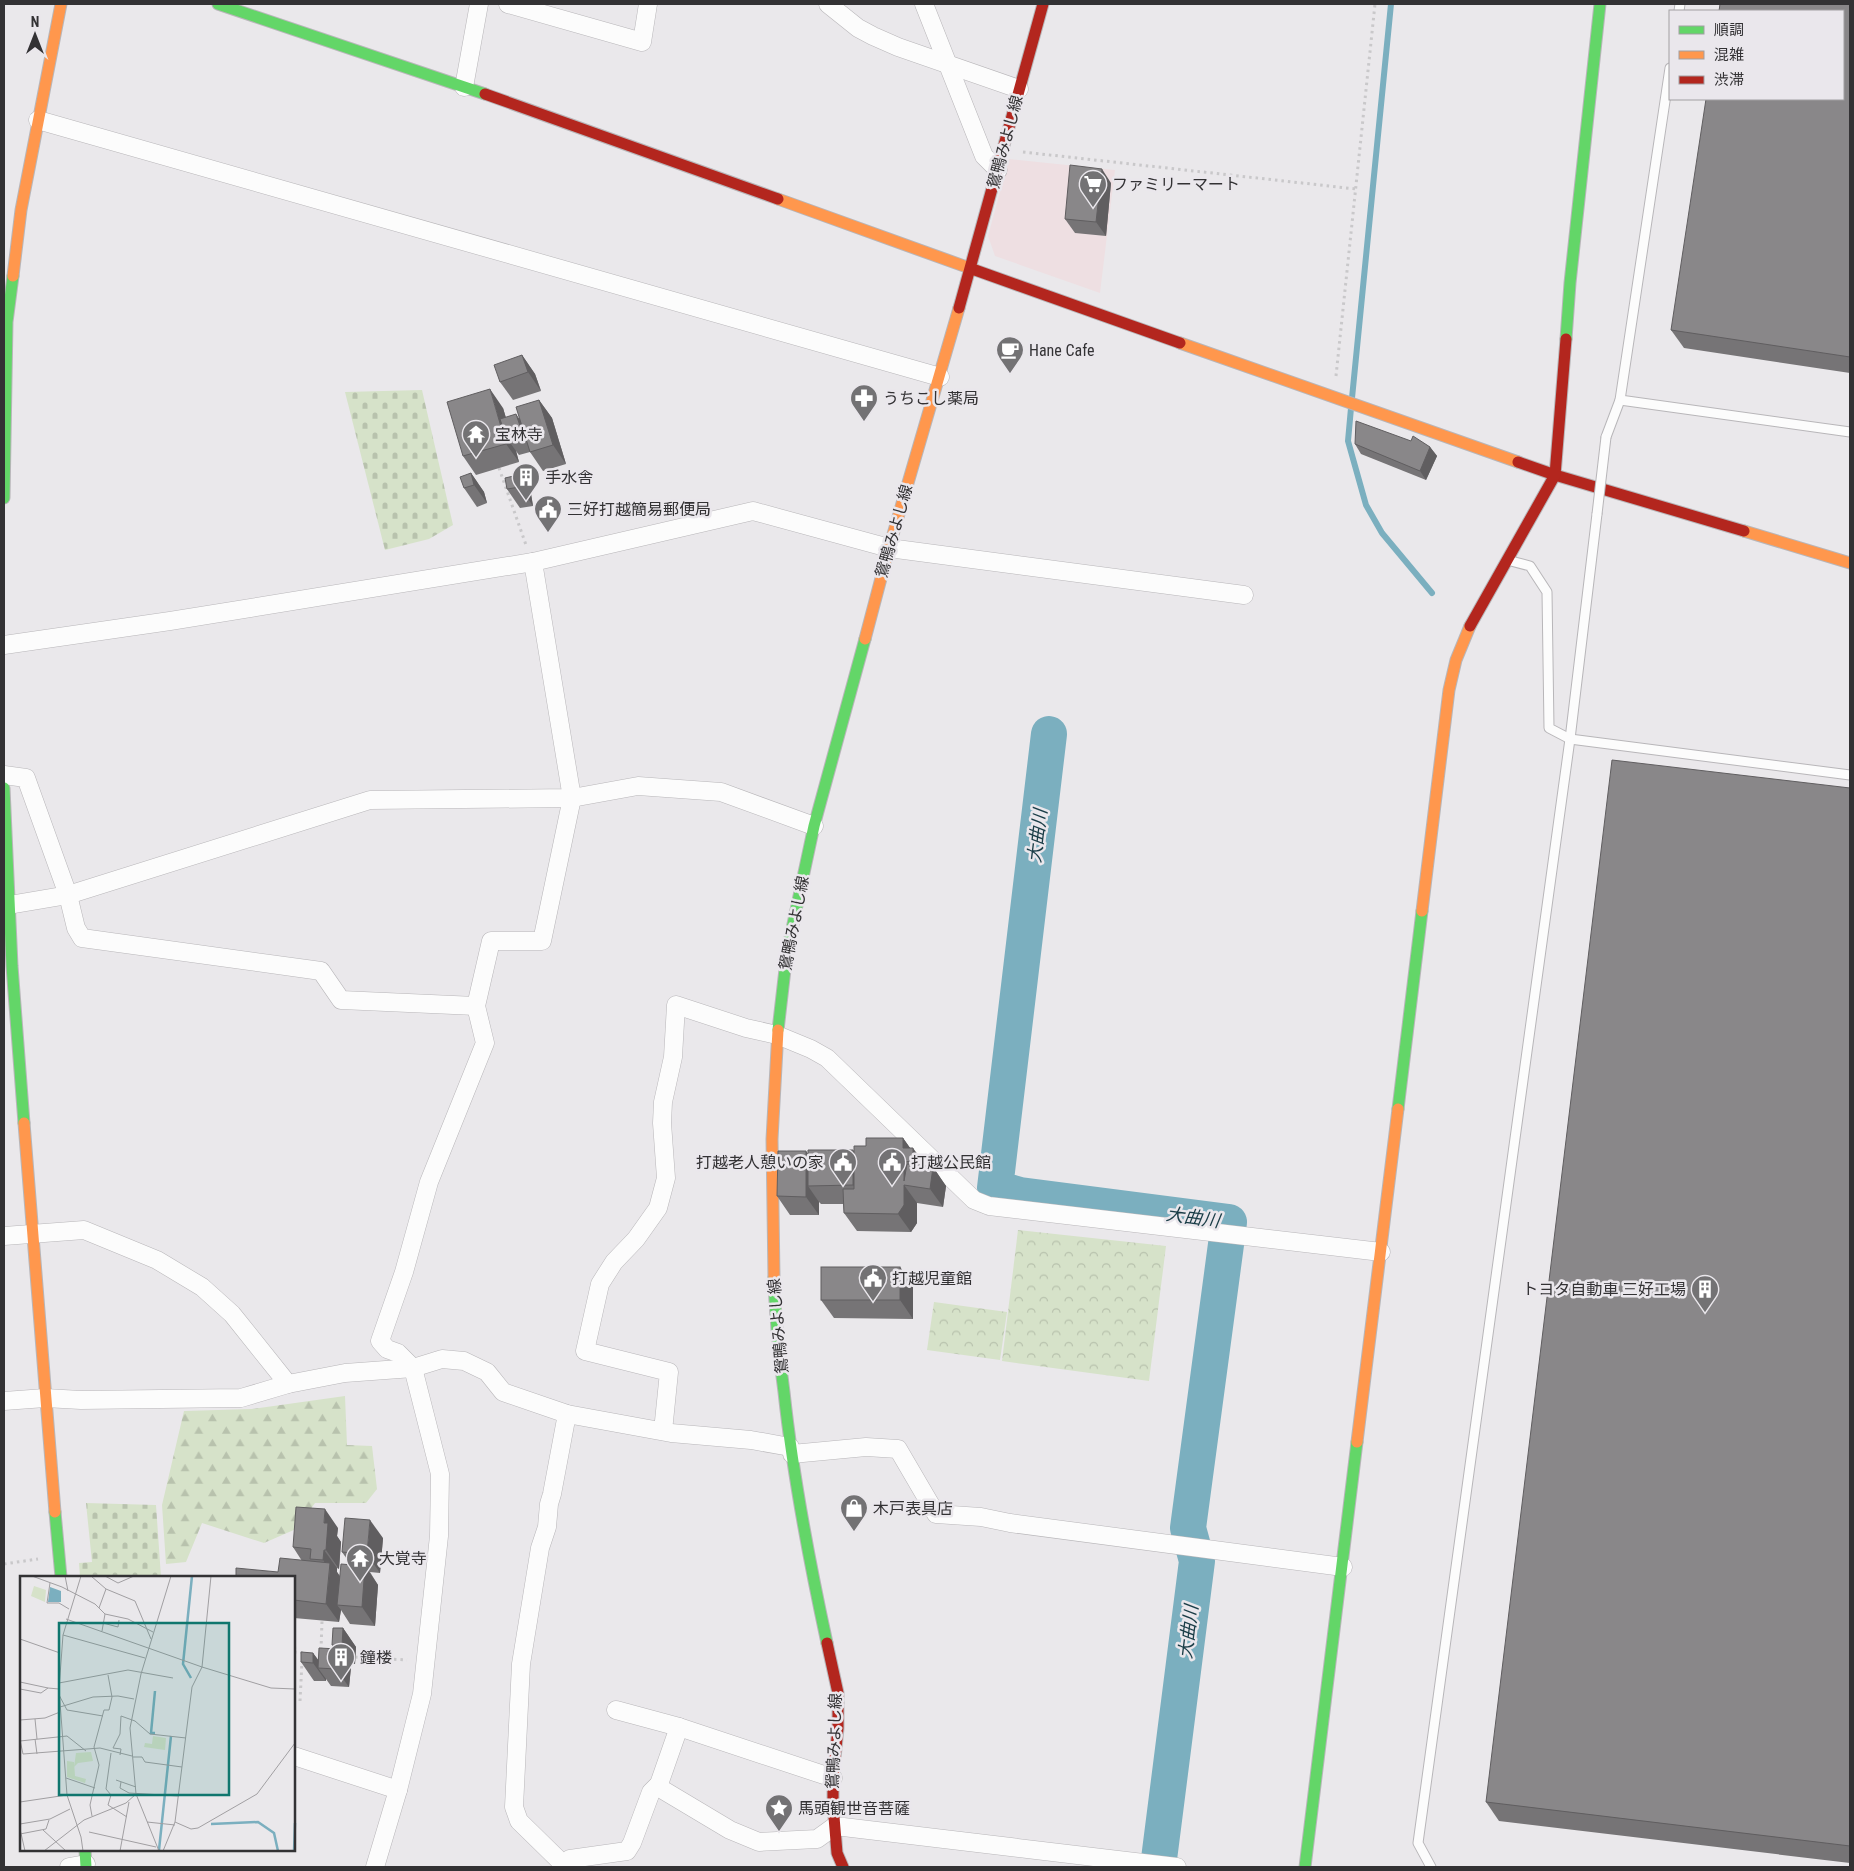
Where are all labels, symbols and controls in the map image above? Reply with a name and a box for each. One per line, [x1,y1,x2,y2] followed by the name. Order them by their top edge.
[10,10,60,60] north arrow
[1669,10,1844,100] legend
[31,14,39,30] text: N
[1714,21,1744,39] text: 順調
[1714,46,1744,64] text: 混雑
[1714,71,1744,89] text: 渋滞
[983,93,1027,191] street label: 鴛鴨みよし線
[1078,169,1108,208] supermarket icon: ファミリーマート
[1112,175,1240,194] place label: ファミリーマート
[995,335,1025,374] cafe icon: Hane Cafe
[1029,341,1095,360] place label: Hane Cafe
[849,383,879,422] pharmacy icon: うちこし薬局
[883,389,979,408] place label: うちこし薬局
[461,419,491,458] temple icon: 宝林寺
[495,425,543,444] place label: 宝林寺
[511,462,541,501] building icon: 手水舎
[545,468,593,487] place label: 手水舎
[872,482,916,580] street label: 鴛鴨みよし線
[533,494,563,533] public building icon: 三好打越簡易郵便局
[567,500,711,519] place label: 三好打越簡易郵便局
[1023,806,1051,864] water label: 大曲川
[776,874,812,972] street label: 鴛鴨みよし線
[828,1147,858,1186] public building icon: 打越老人憩いの家
[877,1147,907,1186] public building icon: 打越公民館
[696,1153,824,1172] place label: 打越老人憩いの家
[911,1153,991,1172] place label: 打越公民館
[1165,1203,1223,1231] water label: 大曲川
[858,1263,888,1302] public building icon: 打越児童館
[892,1269,972,1288] place label: 打越児童館
[1690,1274,1720,1313] building icon: トヨタ自動車 三好工場
[764,1277,792,1375] street label: 鴛鴨みよし線
[1522,1280,1686,1299] place label: トヨタ自動車 三好工場
[839,1493,869,1532] shop icon: 木戸表具店
[873,1499,953,1518] place label: 木戸表具店
[345,1543,375,1582] temple icon: 大覚寺
[379,1549,427,1568] place label: 大覚寺
[20,1576,295,1851] inset map
[1174,1602,1202,1660] water label: 大曲川
[326,1642,356,1681] building icon: 鐘楼
[360,1648,392,1667] place label: 鐘楼
[823,1693,845,1789] street label: 鴛鴨みよし線
[764,1793,794,1832] place icon: 馬頭観世音菩薩
[798,1799,910,1818] place label: 馬頭観世音菩薩

